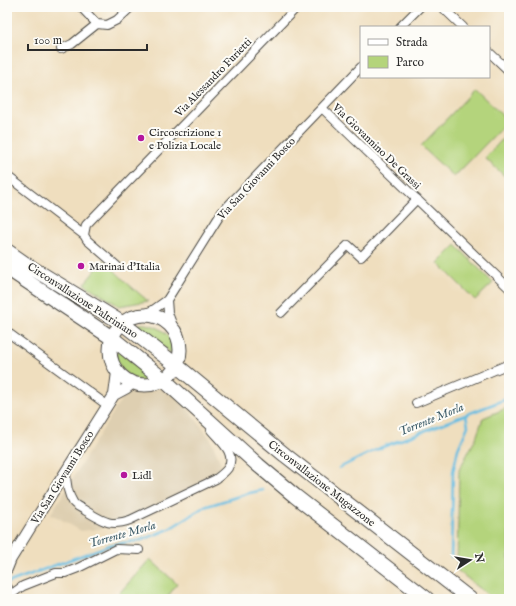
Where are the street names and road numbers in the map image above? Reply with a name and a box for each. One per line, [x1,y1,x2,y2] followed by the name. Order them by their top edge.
[172,35,255,121] street label: Via Alessandro Furietti
[328,100,424,193] street label: Via Giovannino De Grassi
[214,134,299,224] street label: Via San Giovanni Bosco
[25,260,140,342] street label: Circonvallazione Paltriniano
[28,428,97,528] street label: Via San Giovanni Bosco
[265,438,378,530] street label: Circonvallazione Mugazzone

